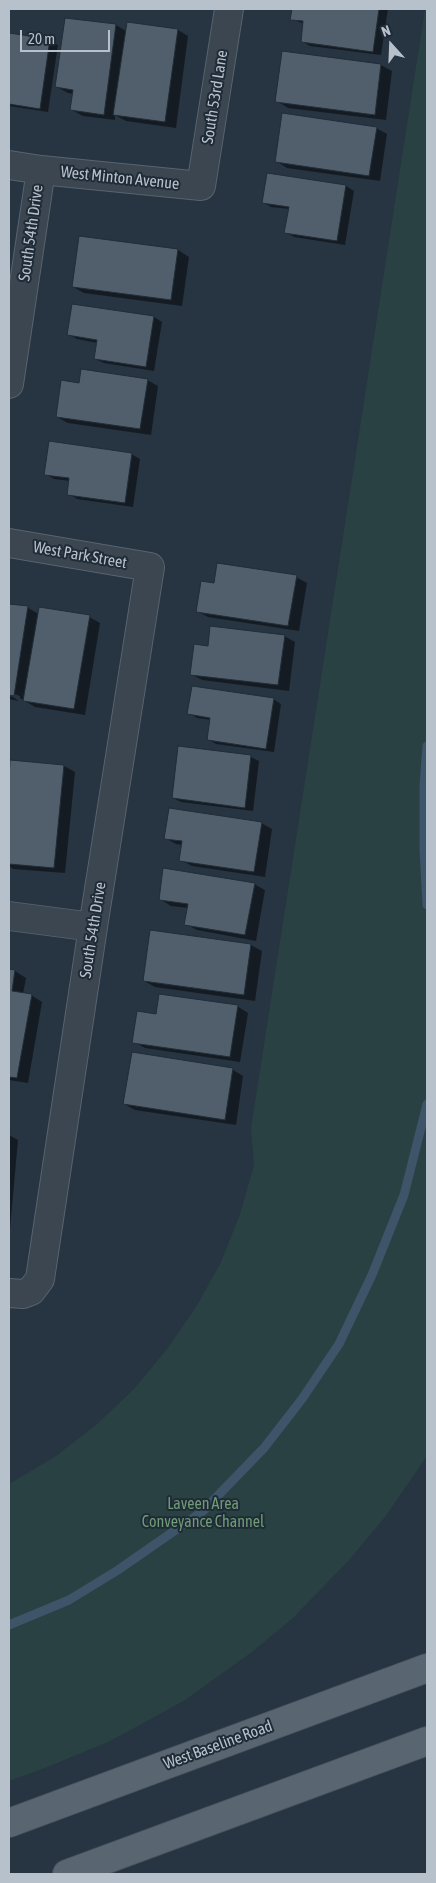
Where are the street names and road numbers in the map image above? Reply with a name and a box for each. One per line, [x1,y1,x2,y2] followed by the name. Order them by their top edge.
[198,49,232,145] street label: South 53rd Lane
[60,162,180,194] street label: West Minton Avenue
[15,184,47,282] street label: South 54th Drive
[32,537,128,573] street label: West Park Street
[76,881,110,979] street label: South 54th Drive
[161,1716,275,1774] street label: West Baseline Road

